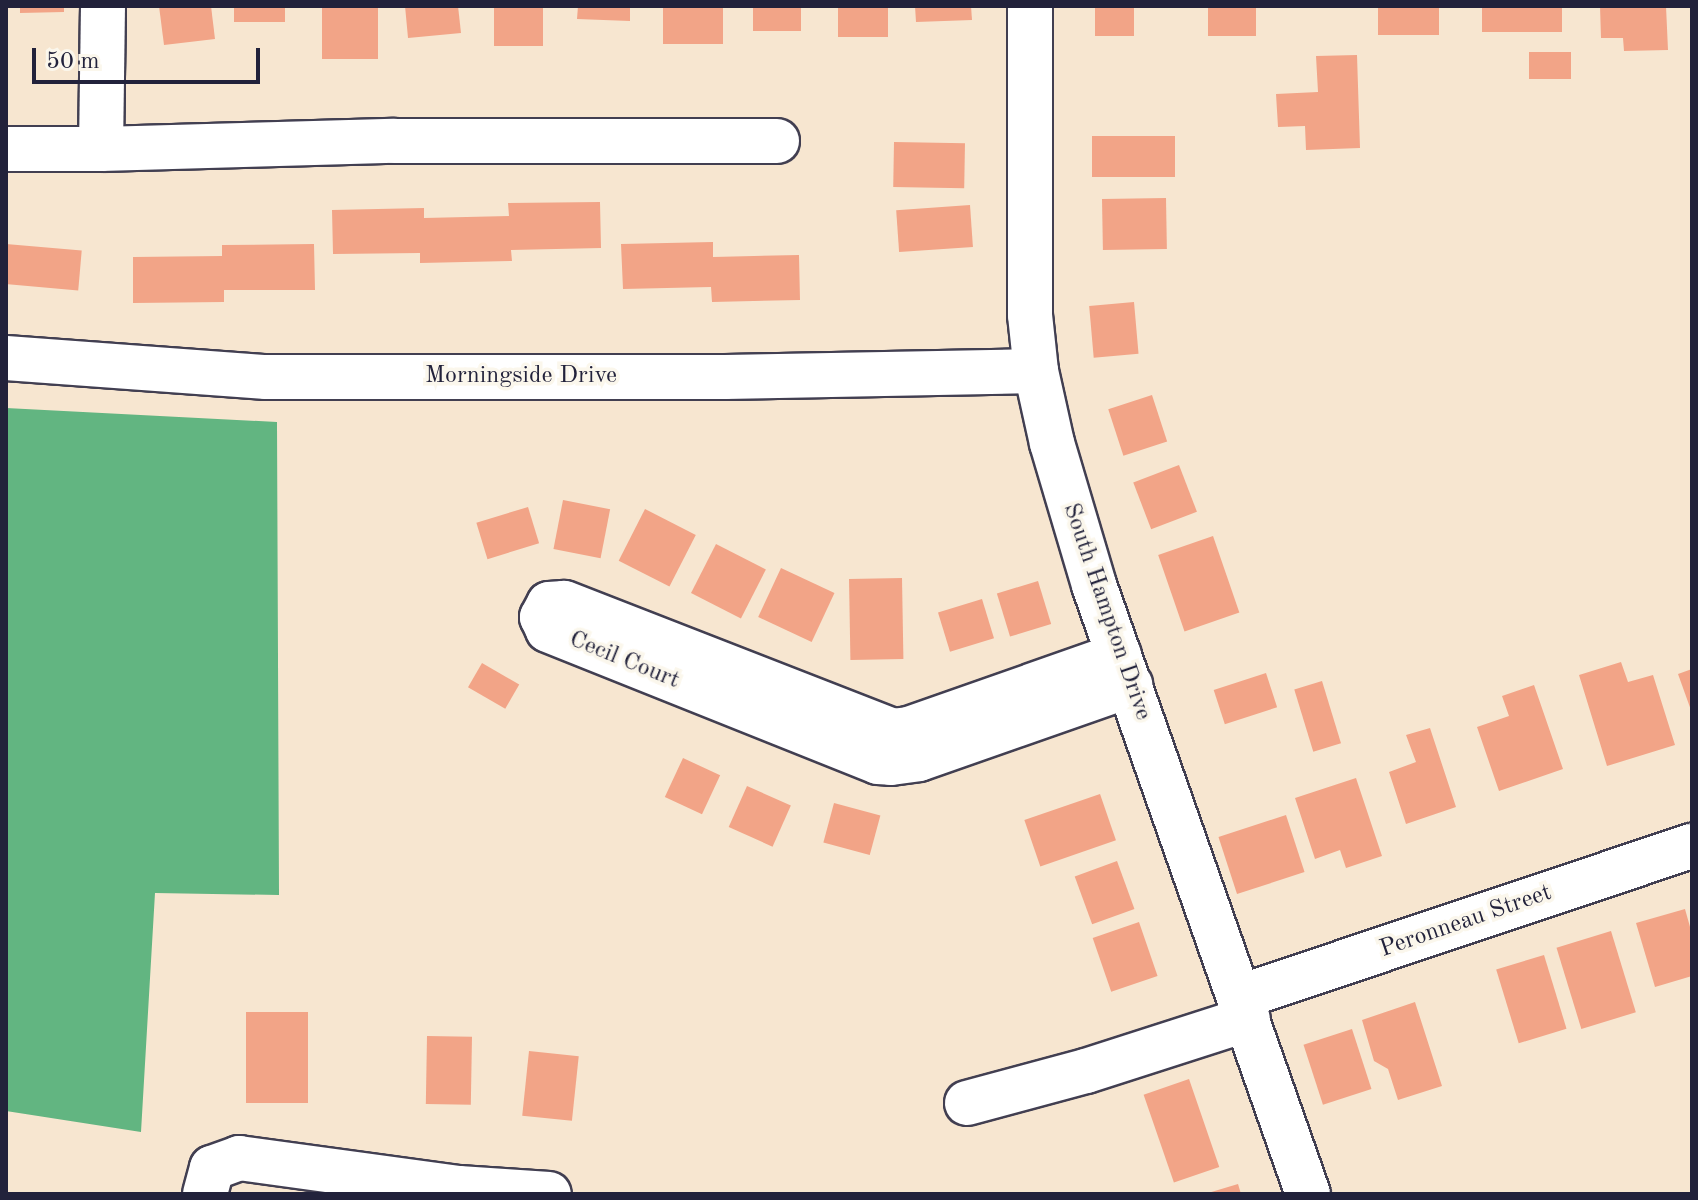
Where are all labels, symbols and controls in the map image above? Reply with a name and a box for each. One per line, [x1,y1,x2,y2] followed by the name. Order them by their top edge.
[36,32,264,82] scale bar
[46,50,100,74] text: 50 m
[425,363,617,391] street label: Morningside Drive
[1055,500,1157,724] street label: South Hampton Drive
[565,626,683,696] street label: Cecil Court
[1376,879,1556,965] street label: Peronneau Street

